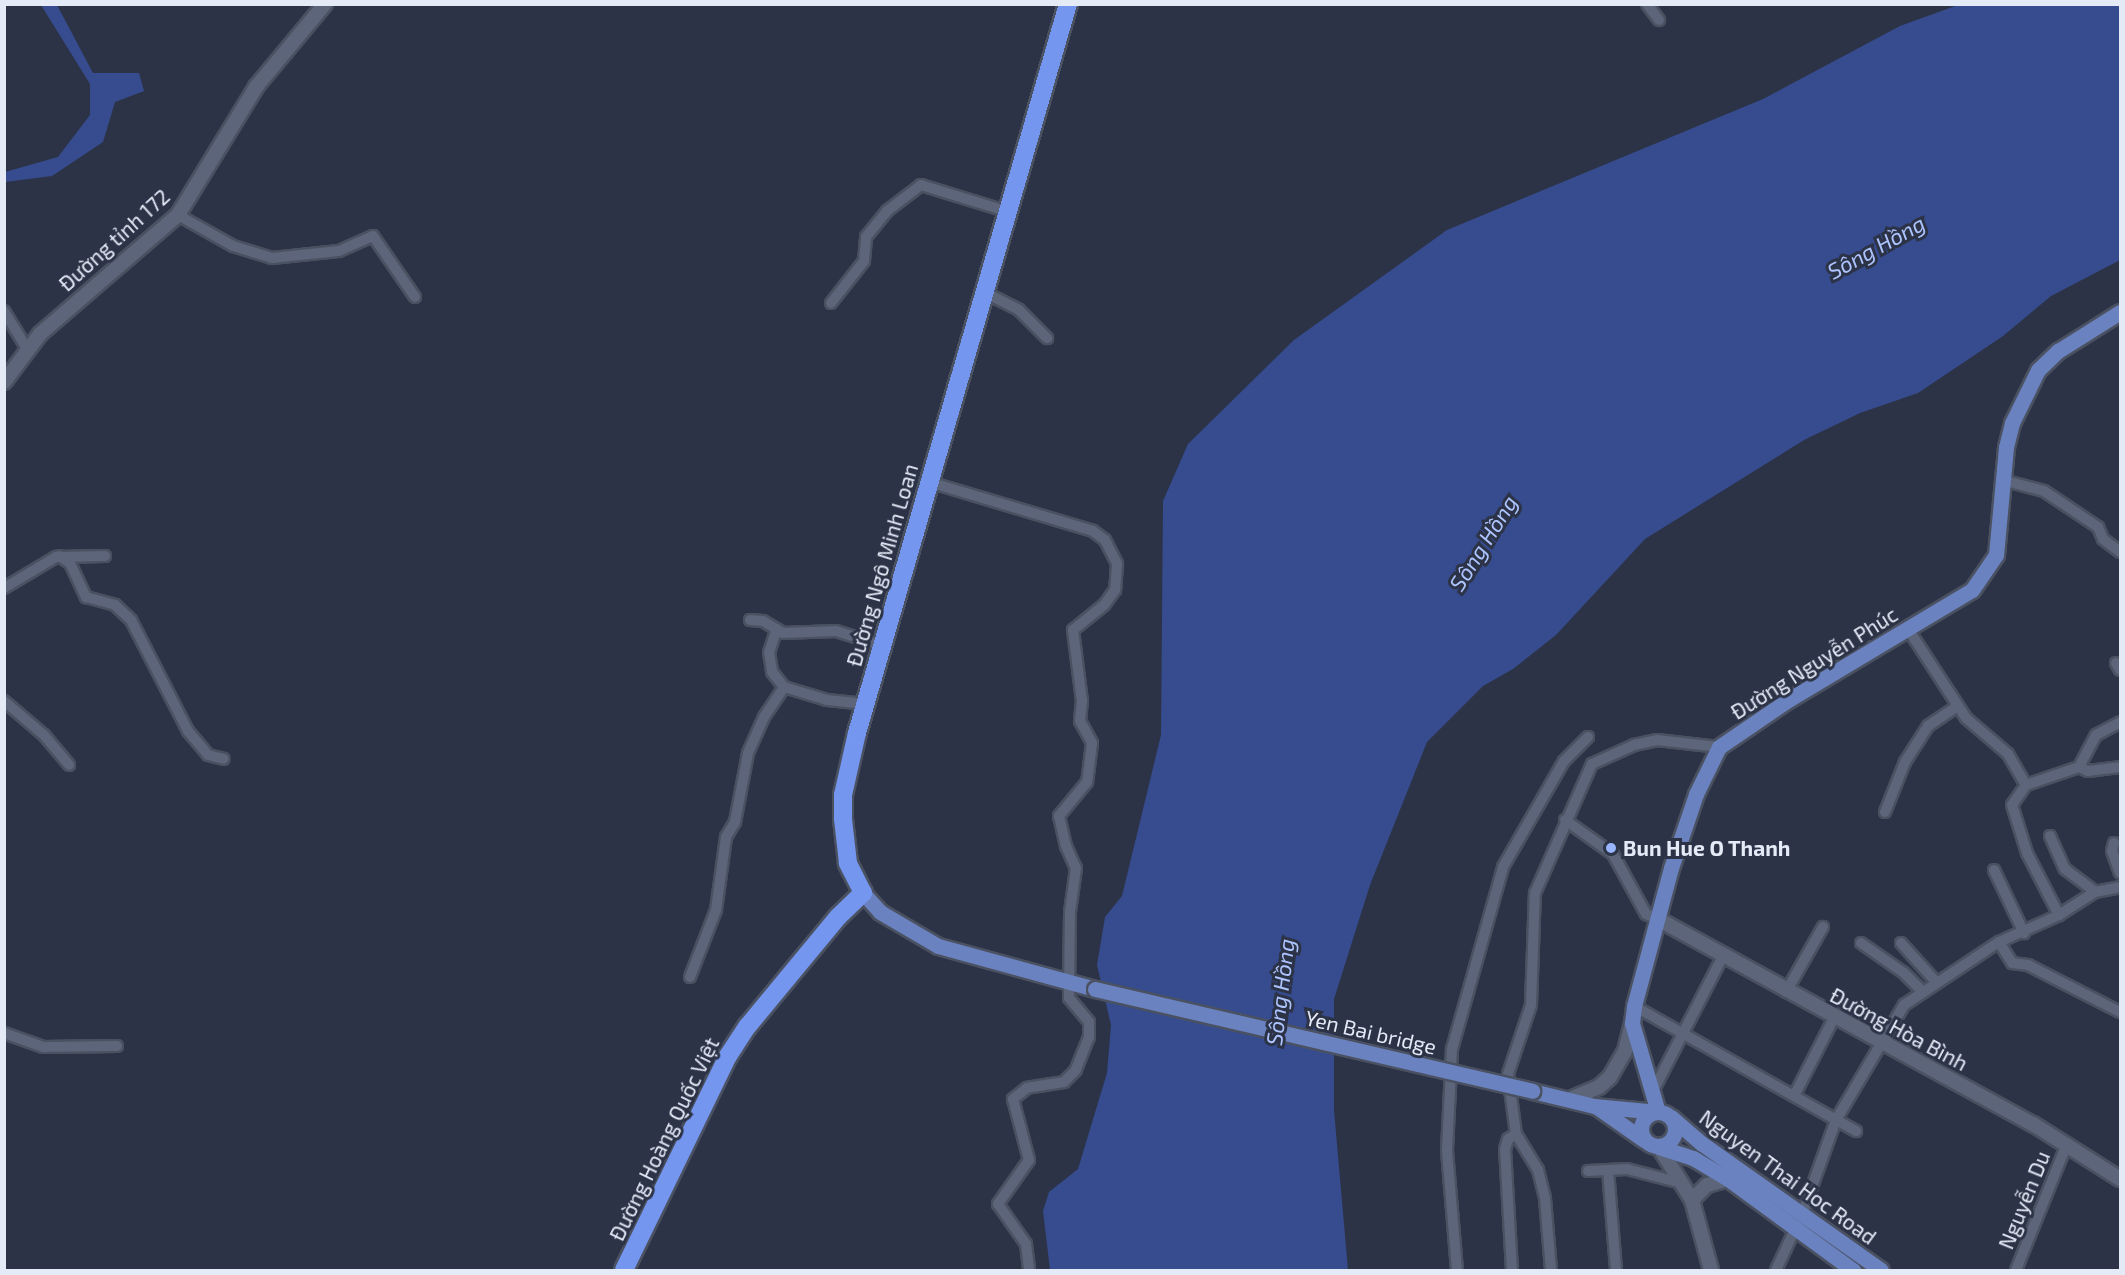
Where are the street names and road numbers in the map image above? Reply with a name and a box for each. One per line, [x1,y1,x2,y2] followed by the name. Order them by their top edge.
[53,184,175,296] street label: Đường tỉnh 172
[841,461,923,669] street label: Đường Ngô Minh Loan
[1726,601,1902,725] street label: Đường Nguyễn Phúc
[1826,982,1972,1076] street label: Đường Hòa Bình
[1303,1005,1439,1059] street label: Yen Bai bridge
[604,1033,724,1245] street label: Đường Hoàng Quốc Việt
[1695,1104,1881,1250] street label: Nguyen Thai Hoc Road
[1993,1147,2055,1253] street label: Nguyễn Du

